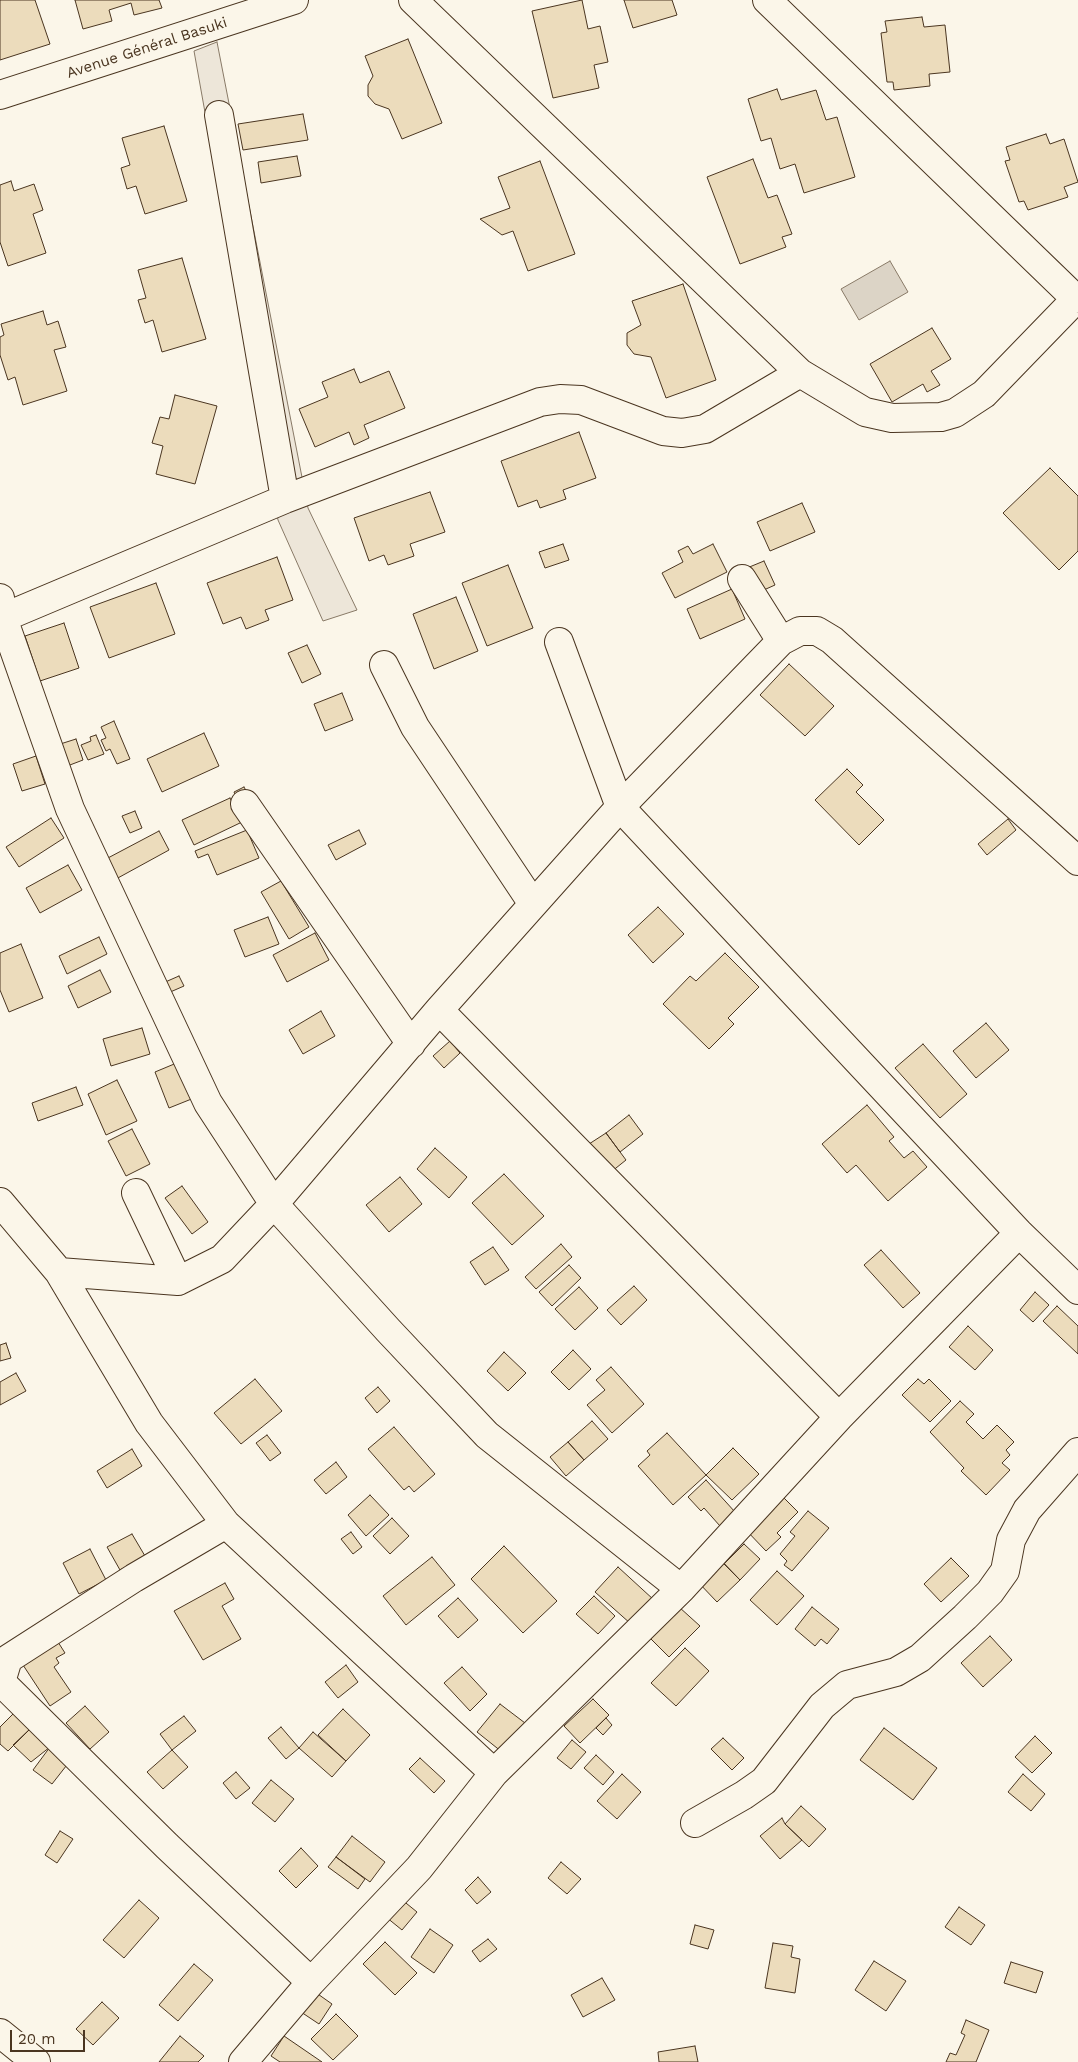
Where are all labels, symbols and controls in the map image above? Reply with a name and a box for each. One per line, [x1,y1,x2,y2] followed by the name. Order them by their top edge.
[64,14,230,82] street label: Avenue Général Basuki
[12,2020,88,2052] scale bar
[18,2030,56,2048] text: 20 m

